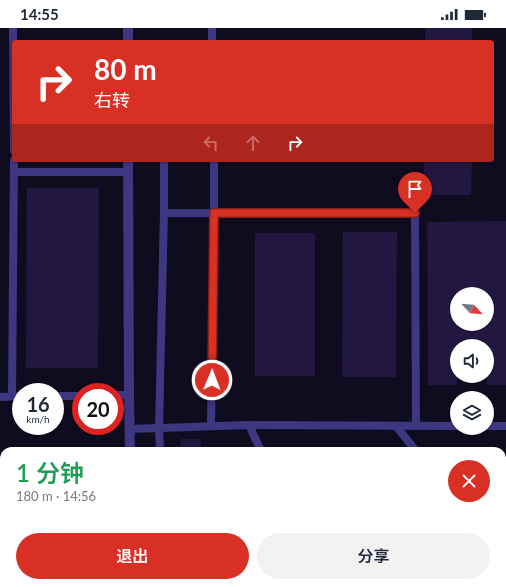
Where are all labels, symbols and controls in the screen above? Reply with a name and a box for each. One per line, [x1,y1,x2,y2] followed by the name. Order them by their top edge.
[20,5,59,23] text: 14:55
[94,52,157,86] text: 80 m
[28,56,80,108] icon: right
[94,89,130,111] text: 右转
[200,132,222,154] icon: left
[242,132,264,154] icon: ahead
[284,132,306,154] icon: right
[398,172,432,213] pin
[404,178,426,200] icon: arrive
[450,287,494,331] north arrow
[450,287,494,435] map controls
[450,339,494,383] button: sound
[191,359,233,401] position arrow
[72,383,124,435] speed limit sign: 20
[450,391,494,435] button: layers
[26,392,50,416] text: 16
[26,413,50,425] text: km/h
[16,458,84,487] text: 1 分钟
[448,460,490,502] button: close
[16,488,96,504] text: 180 m · 14:56
[16,533,249,579] button: 退出
[257,533,490,579] button: 分享

